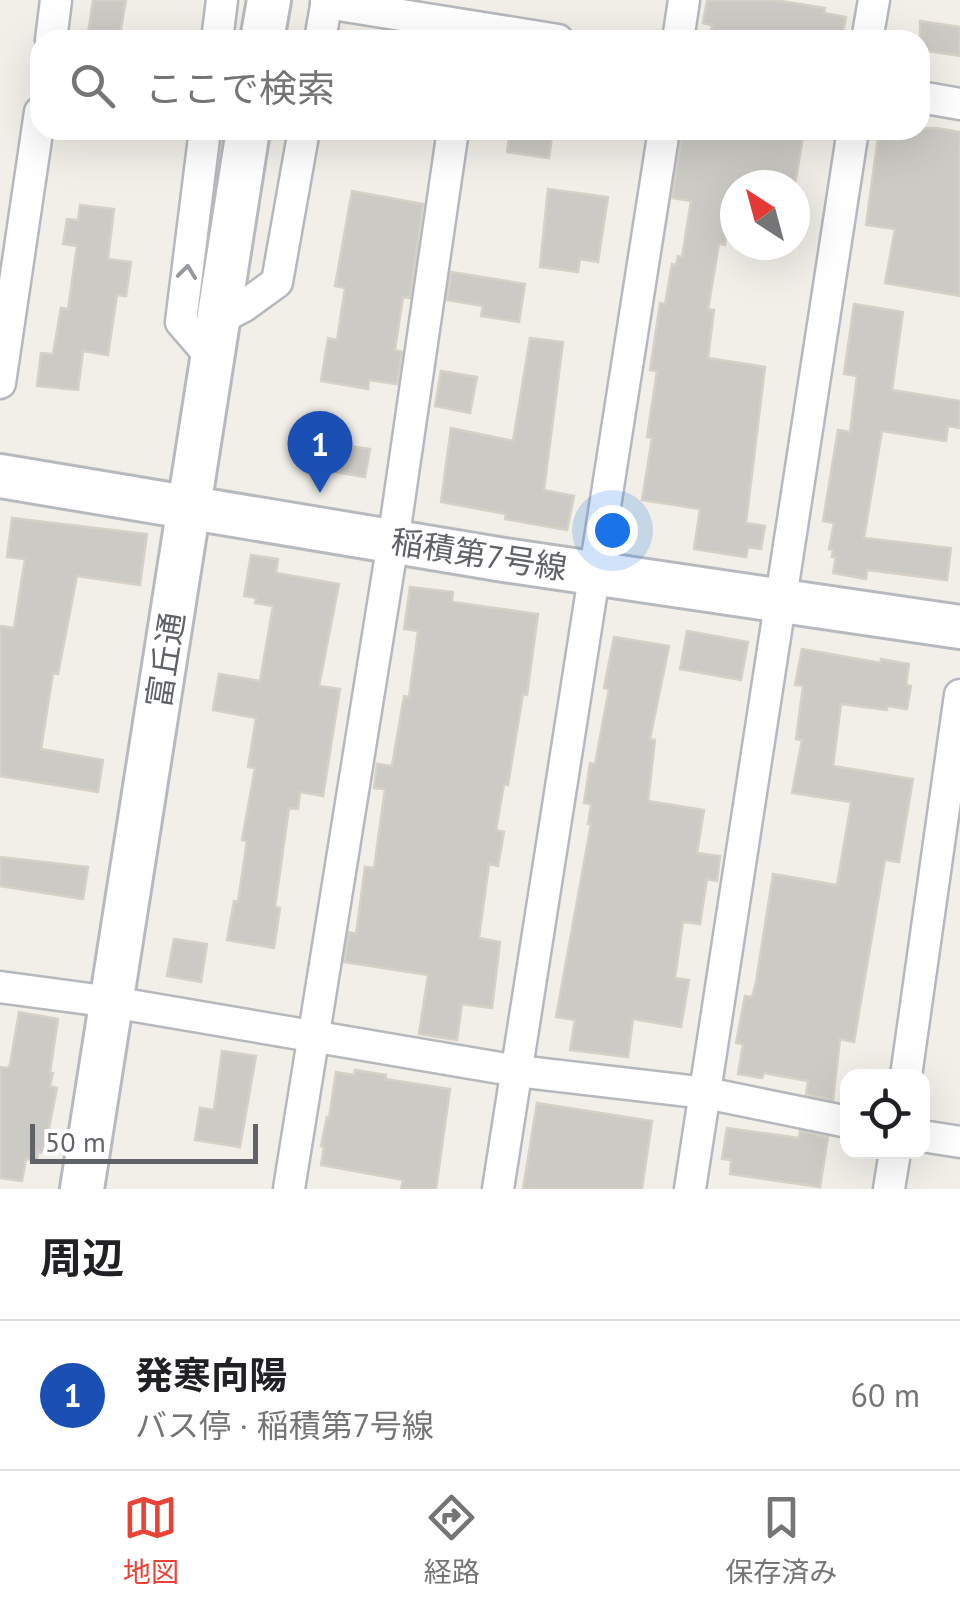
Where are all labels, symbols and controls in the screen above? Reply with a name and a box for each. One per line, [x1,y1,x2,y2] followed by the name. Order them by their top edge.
[30,30,930,140] search box
[65,58,120,113] icon: search
[145,63,335,112] text: ここで検索
[720,170,810,260] north arrow
[176,264,197,281] one-way arrow
[288,410,352,493] pin: 1
[587,505,638,556] your location
[388,519,570,589] street label: 稲積第7号線
[137,609,193,711] street label: 富丘通
[840,1069,930,1159] map controls
[840,1069,930,1159] button: locate
[30,1119,258,1164] scale bar
[45,1123,106,1160] text: 50 m
[40,1230,124,1285] text: 周辺
[135,1350,287,1399] text: 発寒向陽
[63,1374,82,1416] text: 1
[851,1374,920,1416] text: 60 m
[135,1404,434,1446] text: バス停 · 稲積第7号線
[123,1490,179,1590] tab: 地図
[424,1490,480,1590] tab: 経路
[725,1490,837,1590] tab: 保存済み

